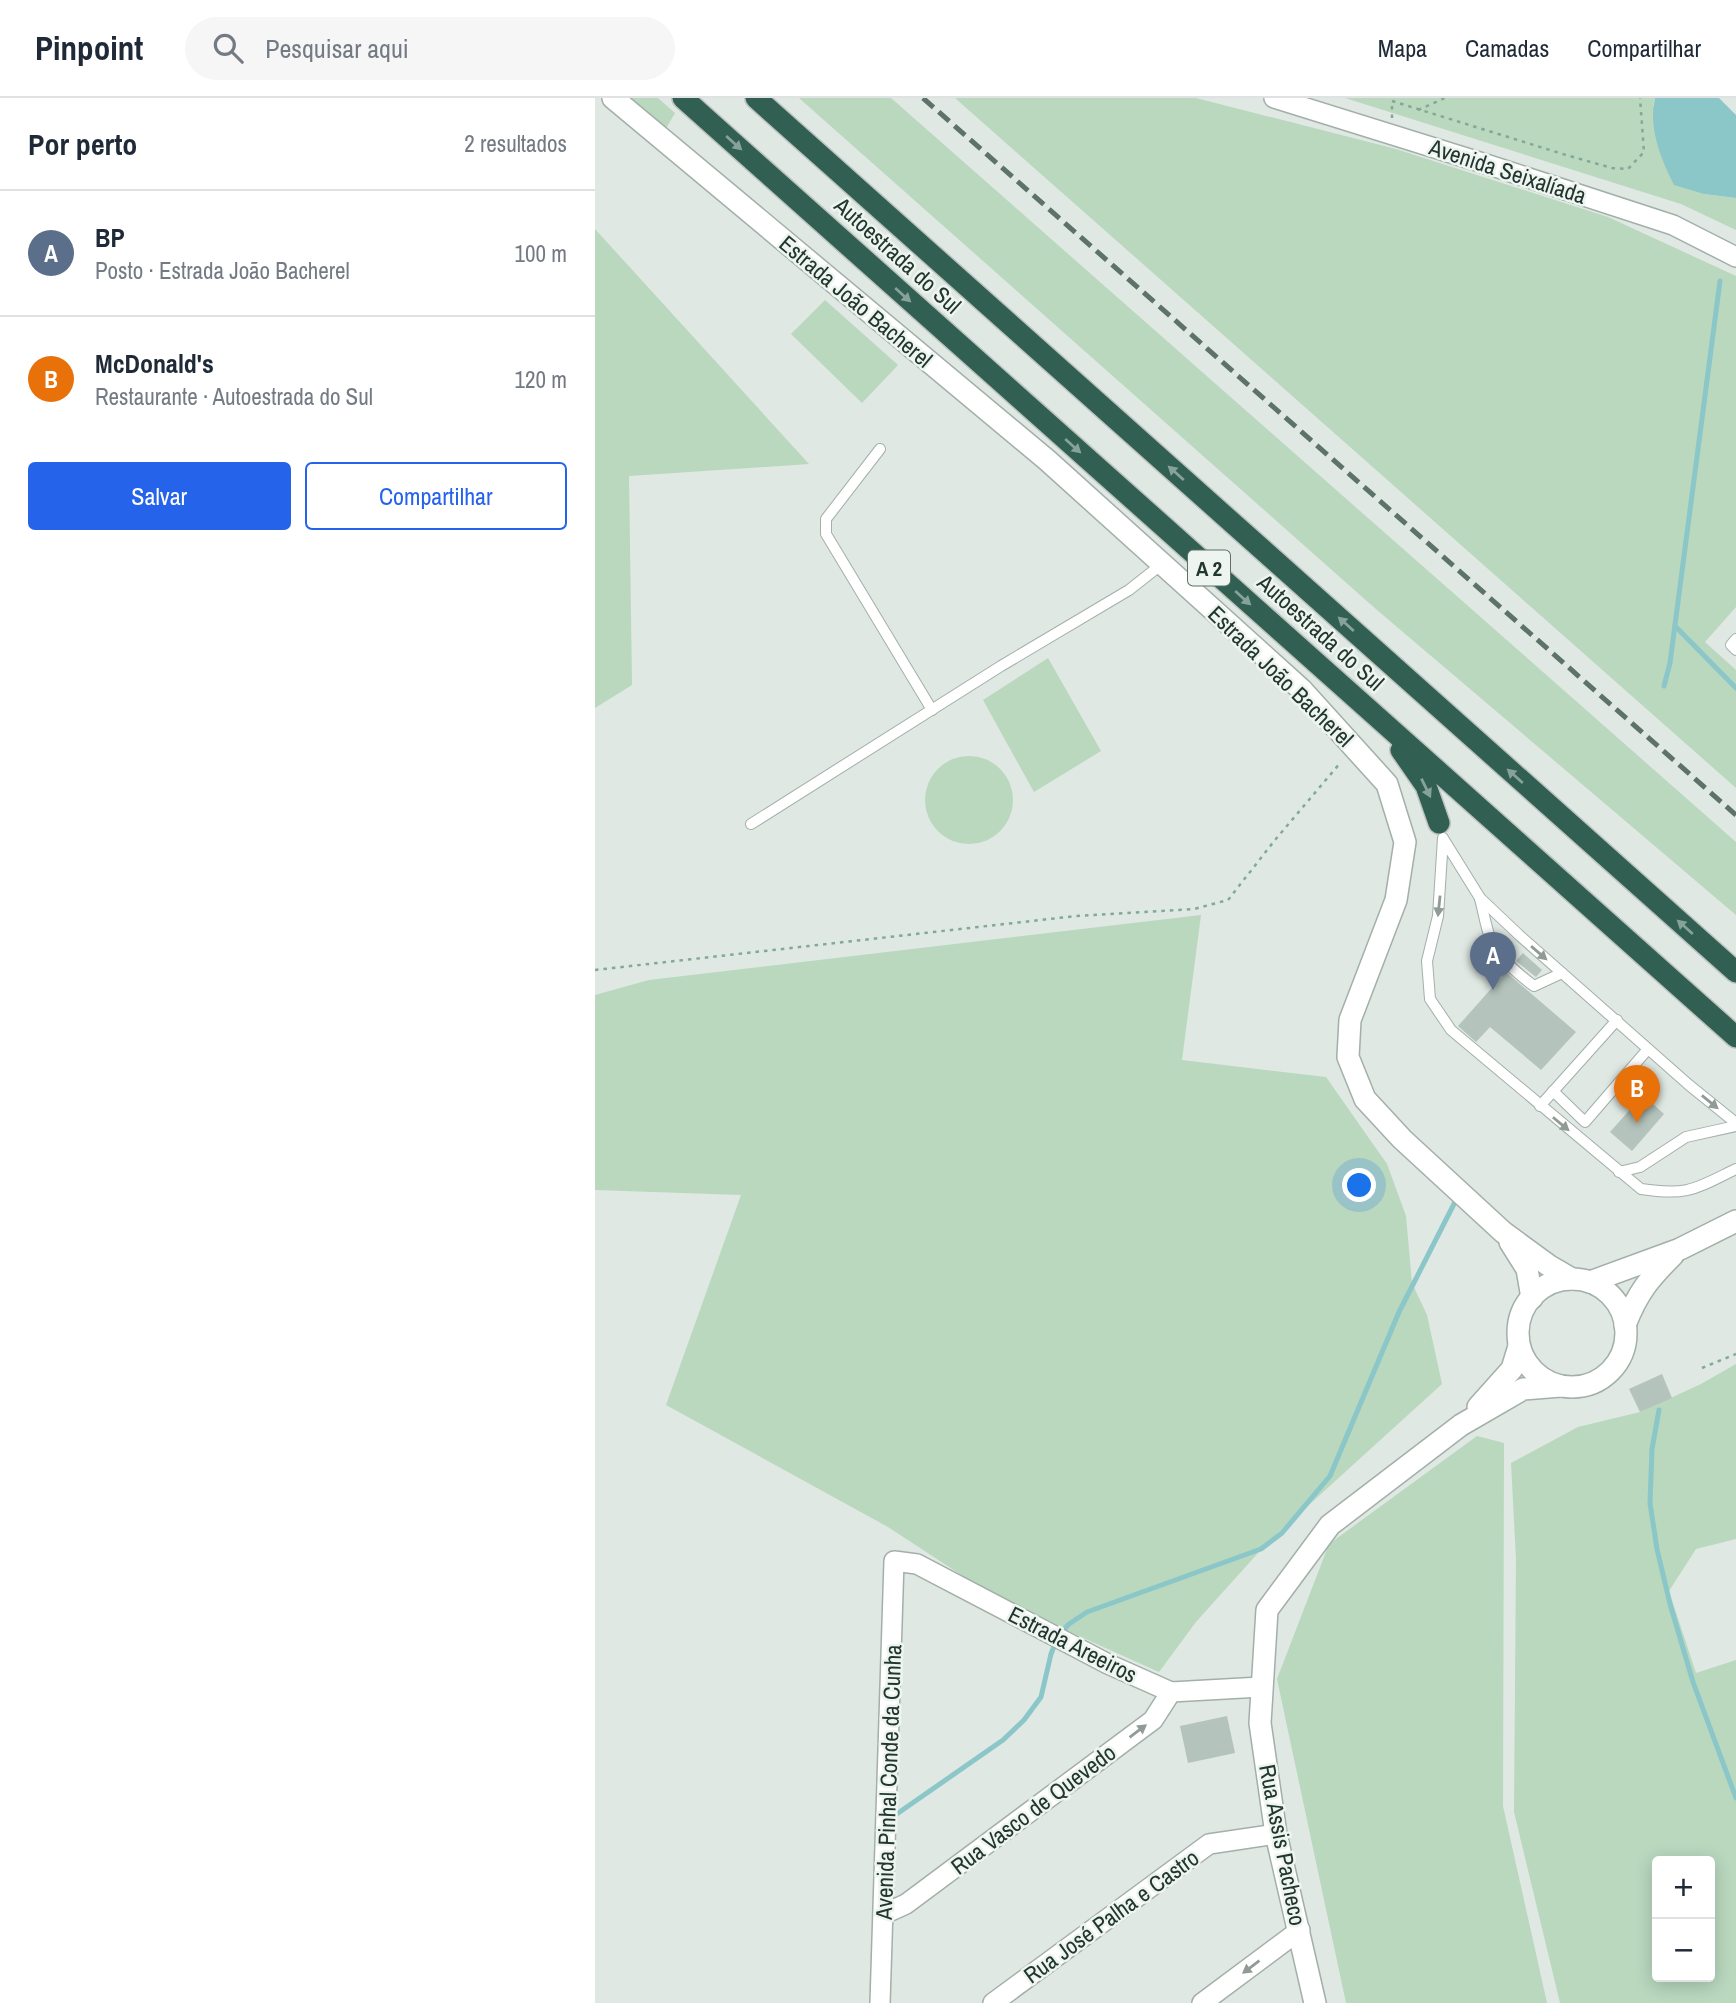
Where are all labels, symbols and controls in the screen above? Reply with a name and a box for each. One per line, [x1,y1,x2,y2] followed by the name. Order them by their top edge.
[185,17,675,80] search box
[35,26,143,70] text: Pinpoint
[209,29,247,67] icon: search
[265,31,409,66] text: Pesquisar aqui
[1378,32,1427,64] text: Mapa
[1465,32,1549,64] text: Camadas
[1587,32,1701,64] text: Compartilhar
[28,124,137,164] text: Por perto
[464,128,567,159] text: 2 resultados
[1425,131,1591,211] street label: Avenida Seixalíada
[725,135,742,151] one-way arrow
[827,189,968,320] street label: Autoestrada do Sul
[95,220,125,255] text: BP
[773,228,939,374] street label: Estrada João Bacherel
[44,238,58,269] text: A
[515,238,567,269] text: 100 m
[95,255,350,286] text: Posto · Estrada João Bacherel
[895,287,912,302] one-way arrow
[95,346,214,381] text: McDonald's
[44,364,58,395] text: B
[515,364,567,395] text: 120 m
[95,381,373,412] text: Restaurante · Autoestrada do Sul
[1064,438,1082,454] one-way arrow
[28,462,291,530] button: Salvar
[305,462,567,530] button: Compartilhar
[1167,465,1185,481] one-way arrow
[1188,550,1230,586] road number: A 2
[1250,566,1391,697] street label: Autoestrada do Sul
[1234,590,1252,606] one-way arrow
[1202,599,1360,753] street label: Estrada João Bacherel
[1337,617,1354,632] one-way arrow
[1507,768,1524,784] one-way arrow
[1420,778,1431,798] one-way arrow
[1433,895,1444,917] one-way arrow
[1676,919,1694,935] one-way arrow
[1470,932,1516,990] pin: A
[1530,945,1548,961] one-way arrow
[1614,1065,1660,1123] pin: B
[1701,1095,1719,1110] one-way arrow
[1553,1116,1570,1131] one-way arrow
[1342,1168,1376,1202] your location
[1003,1598,1143,1690] street label: Estrada Areeiros
[868,1643,908,1921] street label: Avenida Pinhal Conde da Cunha
[1129,1724,1147,1738] one-way arrow
[944,1737,1122,1881] street label: Rua Vasco de Quevedo
[1252,1762,1314,1928] street label: Rua Assis Pacheco
[1017,1842,1205,1990] street label: Rua José Palha e Castro
[1652,1856,1715,1982] map controls
[1652,1856,1715,1919] button: +
[1652,1919,1715,1982] button: −
[1242,1959,1260,1973] one-way arrow

